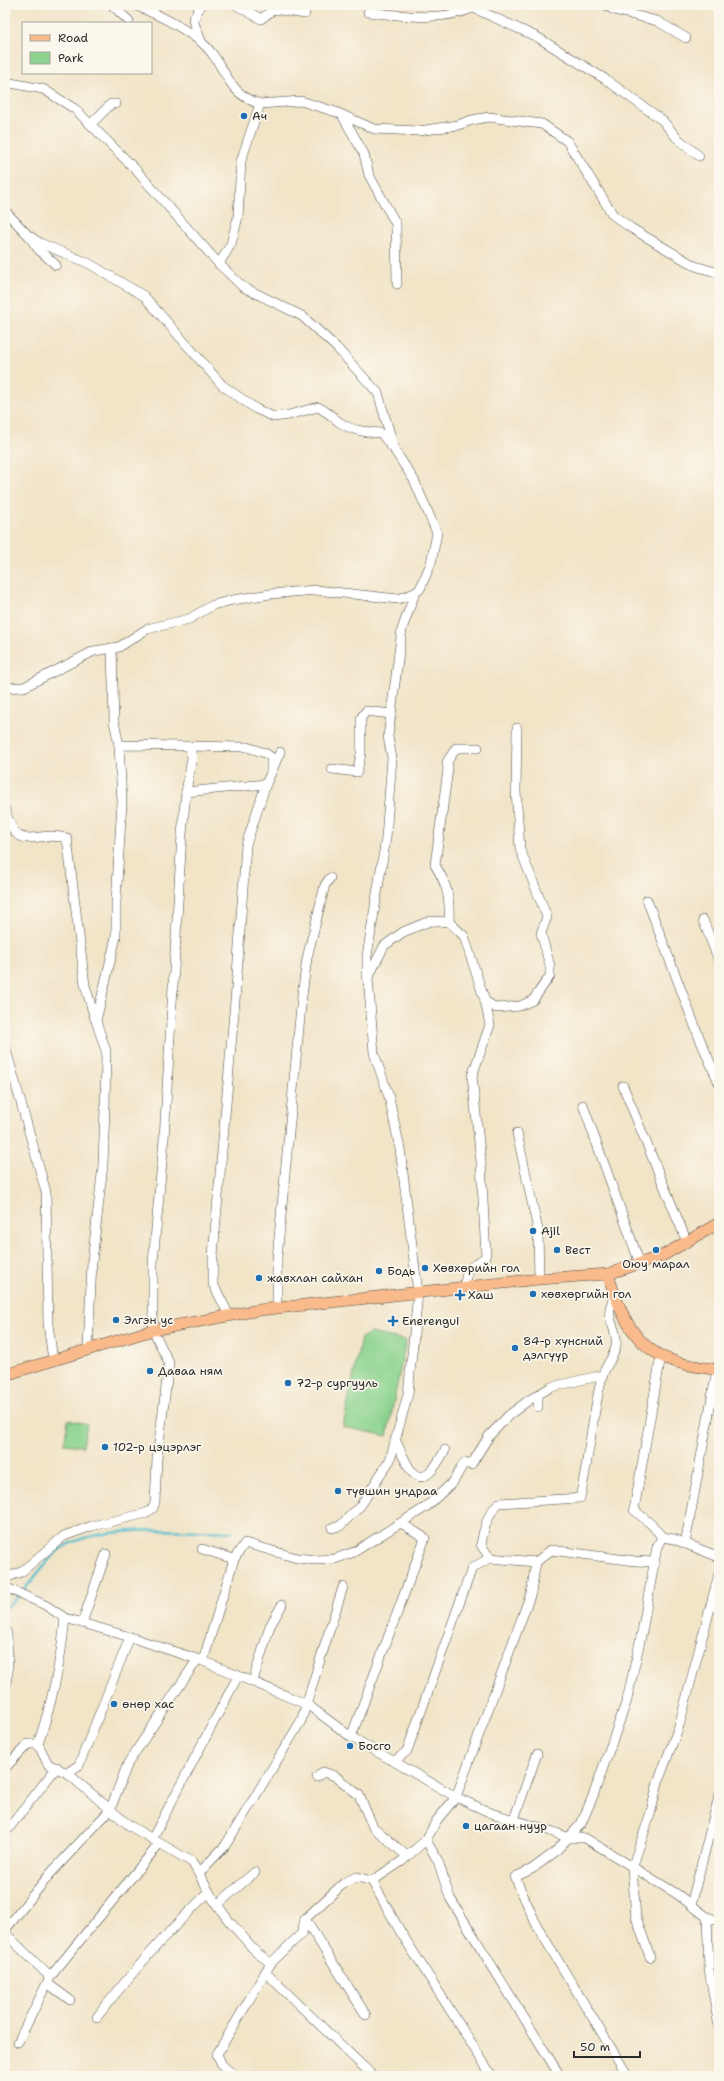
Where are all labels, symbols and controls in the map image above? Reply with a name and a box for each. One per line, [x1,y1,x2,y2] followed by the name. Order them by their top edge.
[22,22,152,74] legend
[58,30,89,46] text: Road
[58,50,84,66] text: Park
[252,108,267,124] place label: Ач
[239,111,249,121] marker: Ач
[541,1223,560,1239] place label: Ajil
[528,1226,538,1236] marker: Ajil
[565,1242,591,1258] place label: Вест
[552,1245,562,1255] marker: Вест
[651,1245,661,1255] marker: Оюу марал
[622,1256,690,1272] place label: Оюу марал
[433,1260,520,1276] place label: Хөвхөрийн гол
[387,1263,415,1279] place label: Бодь
[420,1263,430,1273] marker: Хөвхөрийн гол
[374,1266,384,1276] marker: Бодь
[267,1270,363,1286] place label: жавхлан сайхан
[254,1273,264,1283] marker: жавхлан сайхан
[541,1286,632,1302] place label: хөвхөргийн гол
[468,1287,493,1303] place label: Хаш
[528,1289,538,1299] marker: хөвхөргийн гол
[455,1290,465,1300] marker: Хаш
[124,1312,173,1328] place label: Элгэн ус
[402,1313,460,1329] place label: Enerengui
[111,1315,121,1325] marker: Элгэн ус
[387,1315,399,1327] marker: Enerengui
[523,1333,603,1363] place label: 84-р хүнсний дэлгүүр
[510,1343,520,1353] marker: 84-р хүнсний дэлгүүр
[158,1363,223,1379] place label: Даваа ням
[145,1366,155,1376] marker: Даваа ням
[296,1375,378,1391] place label: 72-р сургууль
[283,1378,293,1388] marker: 72-р сургууль
[113,1439,202,1455] place label: 102-р цэцэрлэг
[100,1442,110,1452] marker: 102-р цэцэрлэг
[346,1483,438,1499] place label: түвшин ундраа
[333,1486,343,1496] marker: түвшин ундраа
[122,1696,174,1712] place label: өнөр хас
[109,1699,119,1709] marker: өнөр хас
[358,1738,391,1754] place label: Босго
[345,1741,355,1751] marker: Босго
[474,1818,547,1834] place label: цагаан нуур
[461,1821,471,1831] marker: цагаан нуур
[574,2033,640,2059] scale bar
[580,2039,610,2055] text: 50 m

